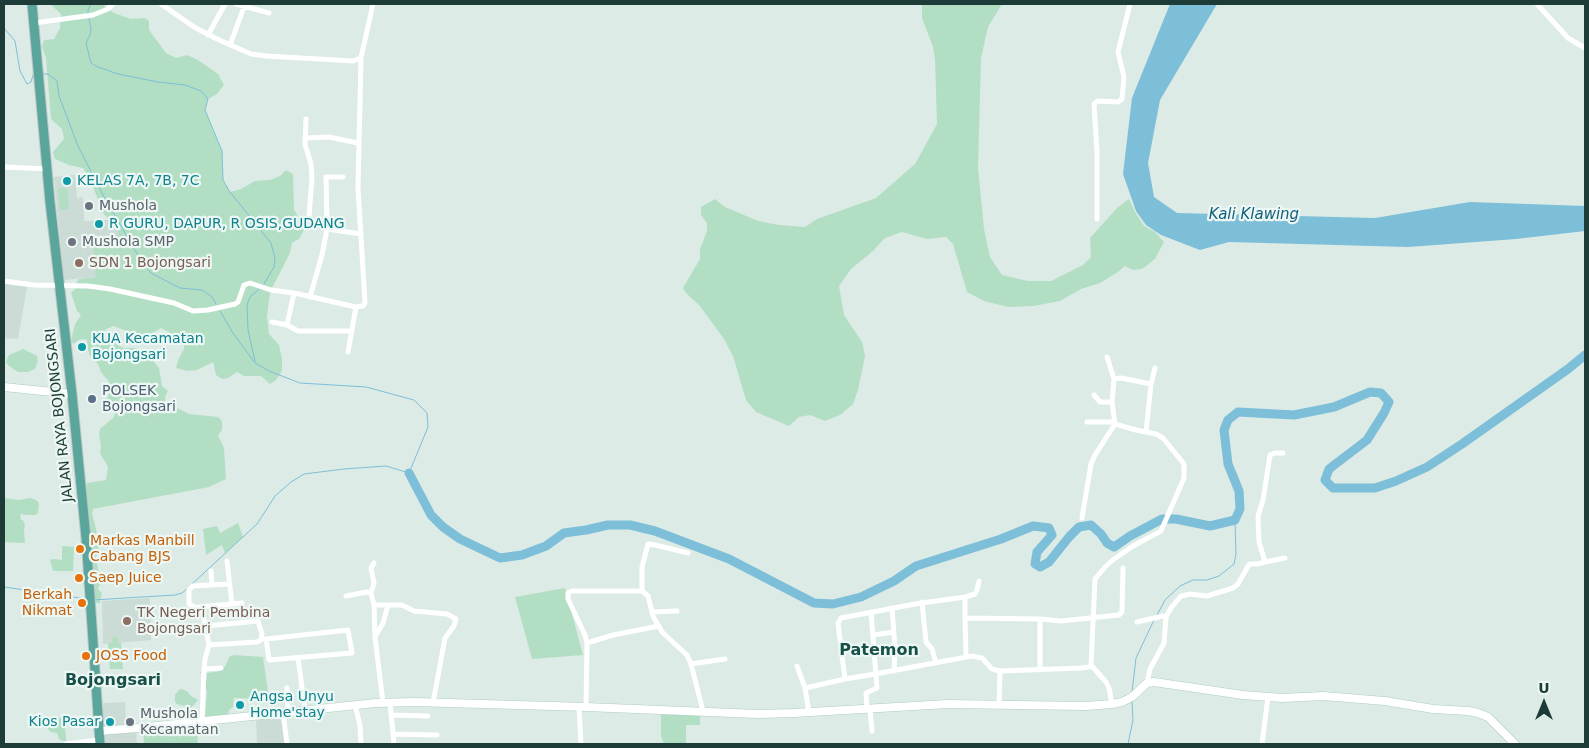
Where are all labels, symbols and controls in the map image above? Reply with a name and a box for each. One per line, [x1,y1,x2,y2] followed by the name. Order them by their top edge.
[77,173,200,189] place label: KELAS 7A, 7B, 7C
[61,175,73,187] marker: KELAS 7A, 7B, 7C
[99,198,157,214] place label: Mushola
[83,200,95,212] marker: Mushola
[1209,206,1299,224] water label: Kali Klawing
[109,216,345,232] place label: R GURU, DAPUR, R OSIS,GUDANG
[93,218,105,230] marker: R GURU, DAPUR, R OSIS,GUDANG
[82,234,174,250] place label: Mushola SMP
[66,236,78,248] marker: Mushola SMP
[89,255,211,271] place label: SDN 1 Bojongsari
[73,257,85,269] marker: SDN 1 Bojongsari
[43,327,77,503] street label: JALAN RAYA BOJONGSARI
[92,331,204,364] place label: KUA Kecamatan Bojongsari
[76,341,88,353] marker: KUA Kecamatan Bojongsari
[102,383,176,416] place label: POLSEK Bojongsari
[86,393,98,405] marker: POLSEK Bojongsari
[90,533,195,566] place label: Markas Manbill Cabang BJS
[74,543,86,555] marker: Markas Manbill Cabang BJS
[89,570,162,586] place label: Saep Juice
[73,572,85,584] marker: Saep Juice
[22,587,72,620] place label: Berkah Nikmat
[76,597,88,609] marker: Berkah Nikmat
[137,605,270,638] place label: TK Negeri Pembina Bojongsari
[121,615,133,627] marker: TK Negeri Pembina Bojongsari
[839,641,919,661] district label: Patemon
[96,648,167,664] place label: JOSS Food
[80,650,92,662] marker: JOSS Food
[65,671,161,691] district label: Bojongsari
[1519,678,1569,728] north arrow
[1538,680,1550,696] text: U
[250,689,334,722] place label: Angsa Unyu Home'stay
[234,699,246,711] marker: Angsa Unyu Home'stay
[140,706,219,739] place label: Mushola Kecamatan
[29,714,100,730] place label: Kios Pasar
[104,716,116,728] marker: Kios Pasar
[124,716,136,728] marker: Mushola Kecamatan

